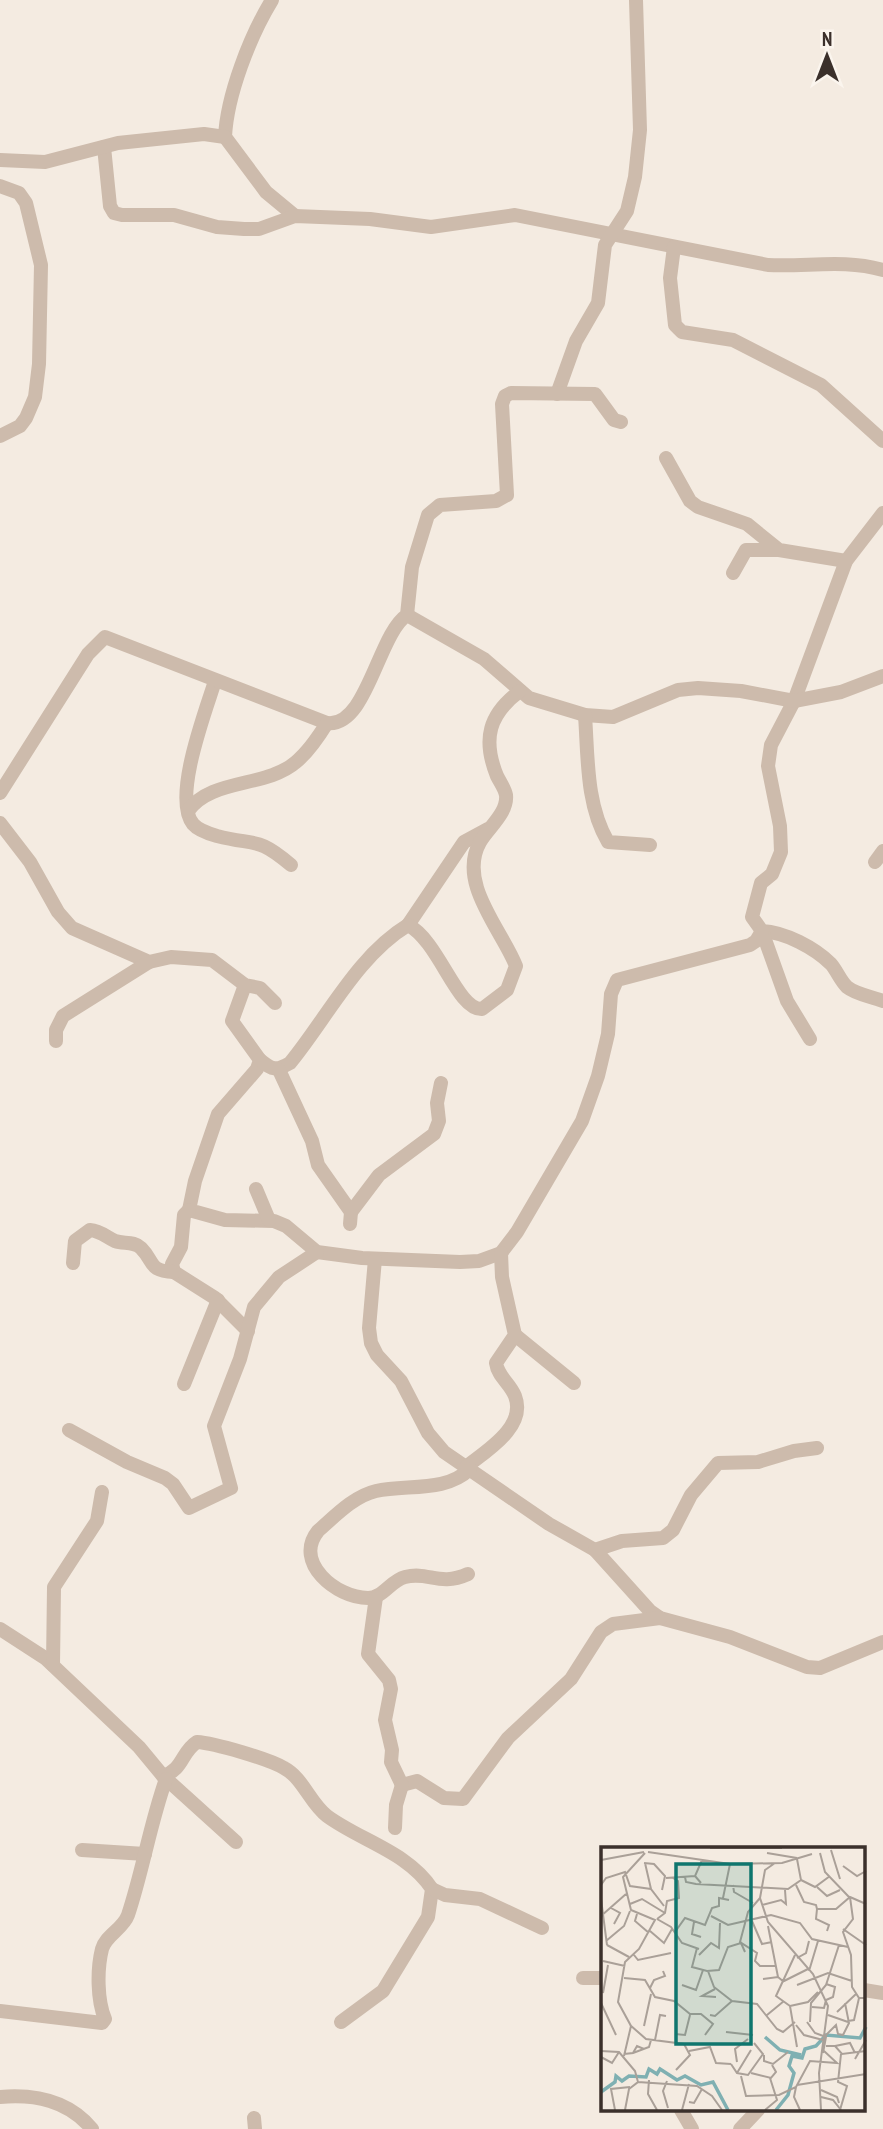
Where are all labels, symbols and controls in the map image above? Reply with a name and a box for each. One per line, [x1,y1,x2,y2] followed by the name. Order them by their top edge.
[792,21,862,91] north arrow
[822,27,832,51] text: N
[601,1847,866,2112] inset map

